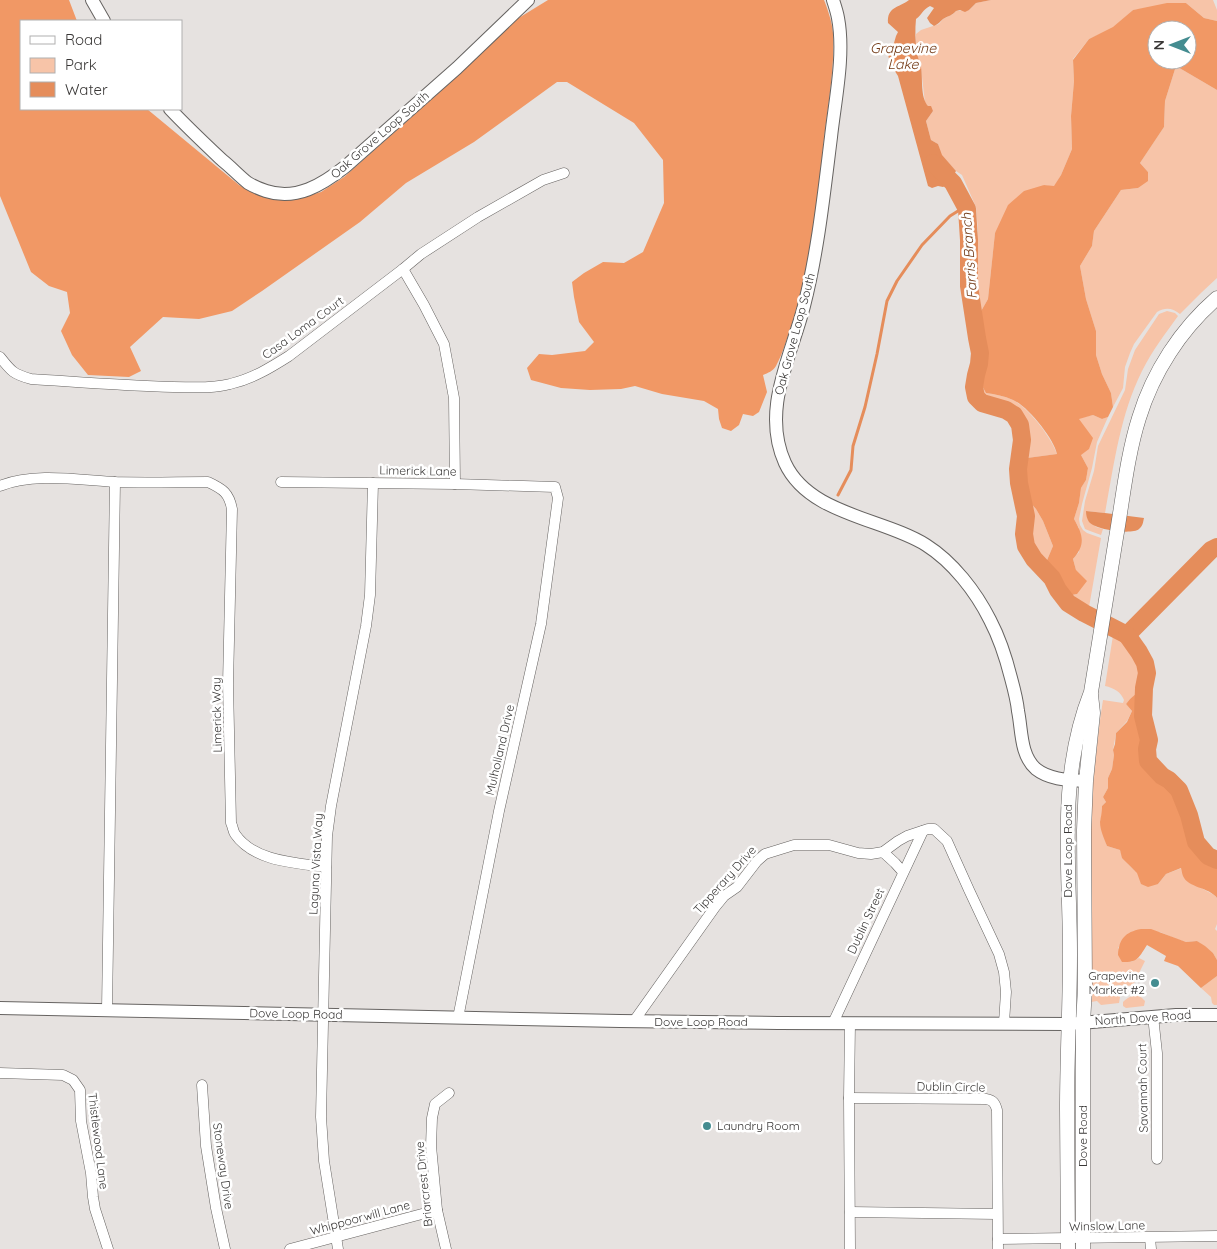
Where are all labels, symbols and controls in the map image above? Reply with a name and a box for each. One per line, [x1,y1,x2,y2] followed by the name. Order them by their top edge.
[20,20,182,110] legend
[1147,20,1197,70] north arrow
[65,30,102,49] text: Road
[870,39,937,73] water label: Grapevine Lake
[1150,40,1168,50] text: N
[65,55,97,74] text: Park
[65,80,108,99] text: Water
[327,88,432,181] street label: Oak Grove Loop South
[957,211,981,300] water label: Farris Branch
[771,271,818,396] street label: Oak Grove Loop South
[259,293,346,362] street label: Casa Loma Court
[379,462,457,479] street label: Limerick Lane
[208,677,225,753] street label: Limerick Way
[482,703,517,797] street label: Mulholland Drive
[1060,804,1075,898] street label: Dove Loop Road
[305,813,326,915] street label: Laguna Vista Way
[690,842,759,917] street label: Tipperary Drive
[844,885,887,956] street label: Dublin Street
[1088,968,1145,997] place label: Grapevine Market #2
[1149,977,1161,989] marker: Grapevine Market #2
[249,1005,343,1022] street label: Dove Loop Road
[1094,1007,1192,1028] street label: North Dove Road
[654,1014,748,1029] street label: Dove Loop Road
[1134,1043,1151,1133] street label: Savannah Court
[917,1078,986,1095] street label: Dublin Circle
[85,1092,112,1190] street label: Thistlewood Lane
[1075,1105,1090,1167] street label: Dove Road
[717,1118,800,1133] place label: Laundry Room
[701,1120,713,1132] marker: Laundry Room
[210,1122,237,1210] street label: Stoneway Drive
[412,1140,435,1228] street label: Briarcrest Drive
[308,1197,412,1238] street label: Whippoorwill Lane
[1069,1217,1145,1234] street label: Winslow Lane

